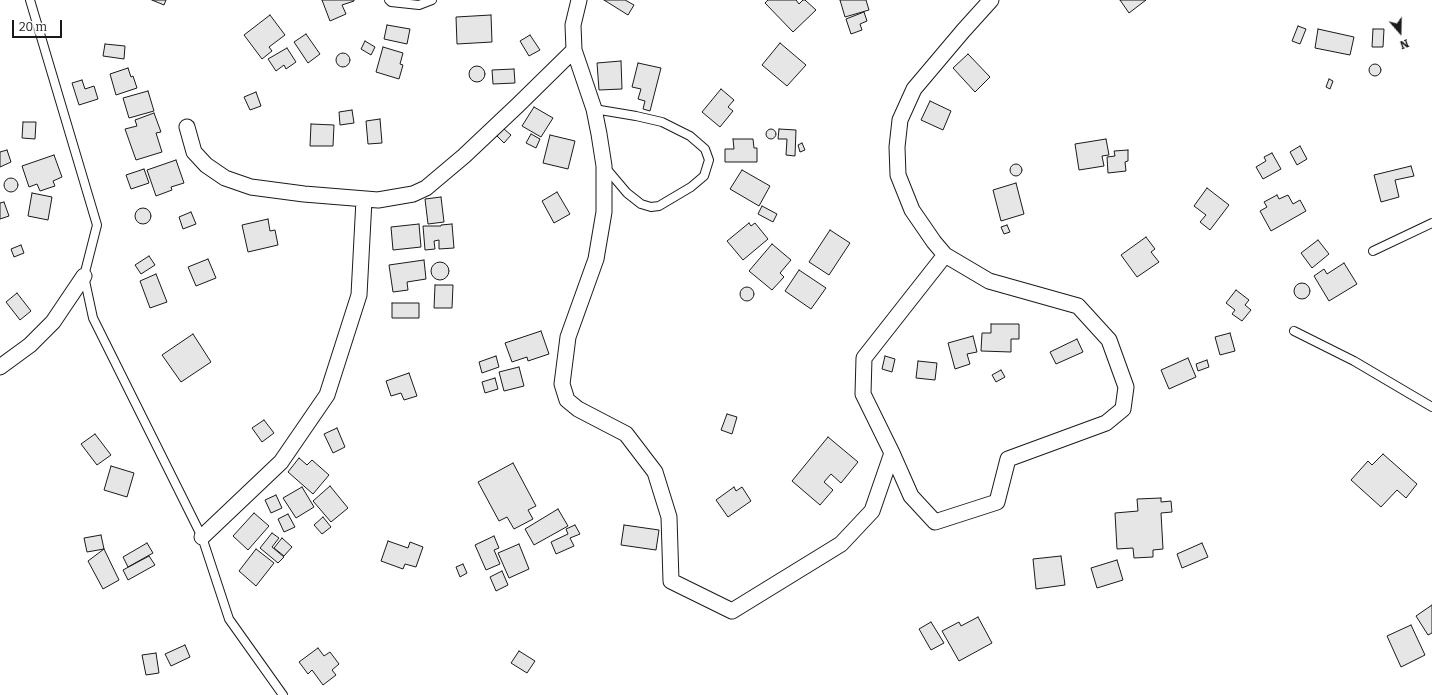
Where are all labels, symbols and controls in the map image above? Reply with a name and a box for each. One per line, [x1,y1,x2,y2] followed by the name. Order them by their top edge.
[14,12,64,38] scale bar
[1380,12,1420,52] north arrow
[19,20,47,34] text: 20 m
[1398,36,1410,51] text: N

